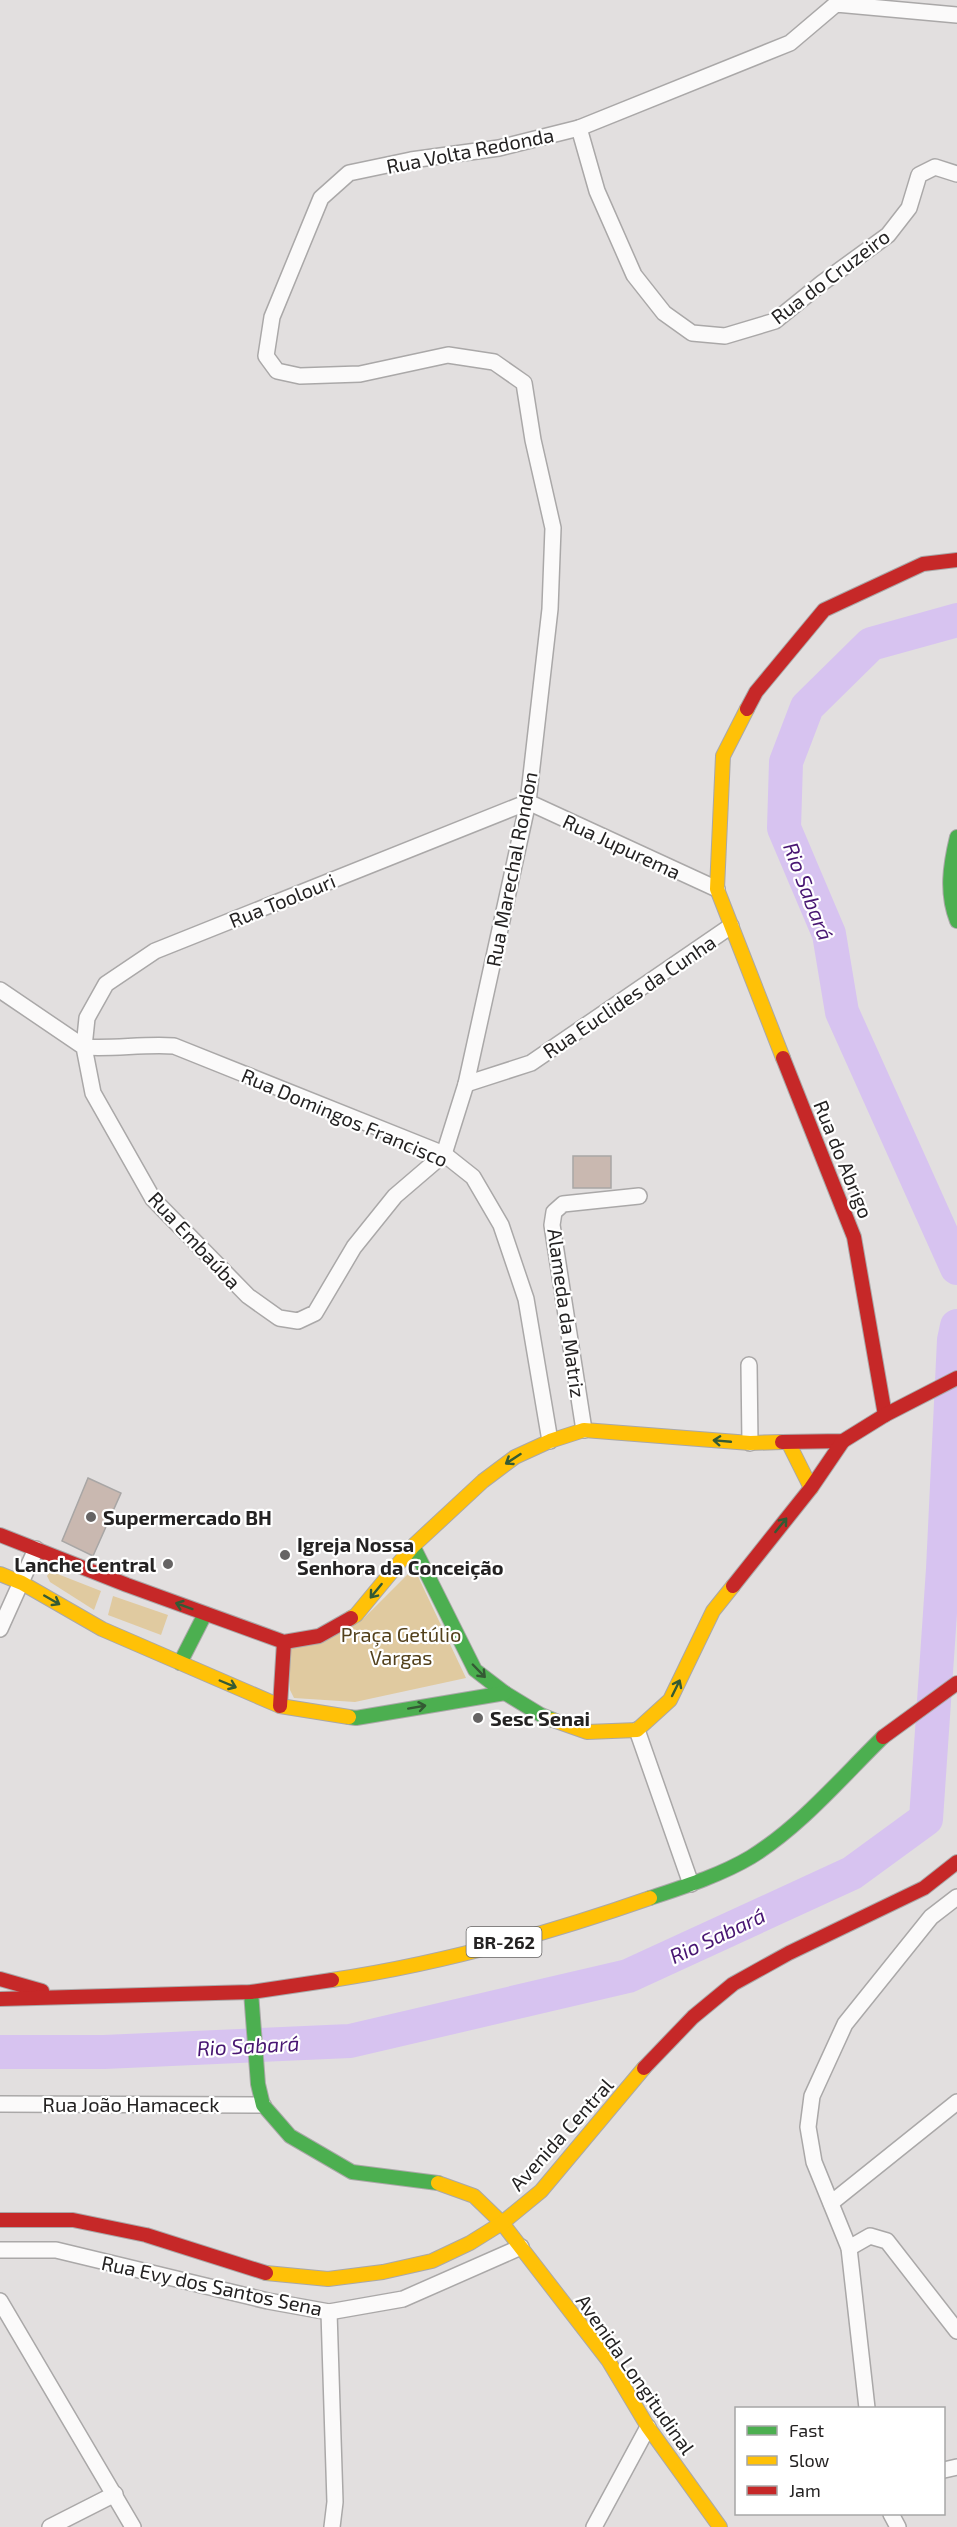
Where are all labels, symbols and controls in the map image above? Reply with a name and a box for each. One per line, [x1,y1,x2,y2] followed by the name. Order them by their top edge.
[384,122,556,178] street label: Rua Volta Redonda
[766,224,894,328] street label: Rua do Cruzeiro
[480,769,542,969] street label: Rua Marechal Rondon
[559,808,685,884] street label: Rua Jupurema
[779,839,839,943] water label: Rio Sabará
[225,868,339,932] street label: Rua Toolouri
[538,929,720,1063] street label: Rua Euclides da Cunha
[238,1063,452,1171] street label: Rua Domingos Francisco
[809,1096,879,1222] street label: Rua do Abrigo
[144,1186,246,1294] street label: Rua Embaúba
[543,1227,591,1399] street label: Alameda da Matriz
[712,1435,732,1446] one-way arrow
[505,1454,522,1466] one-way arrow
[103,1505,272,1529] place label: Supermercado BH
[84,1510,98,1524] marker: Supermercado BH
[774,1517,787,1533] one-way arrow
[297,1532,504,1580] place label: Igreja Nossa Senhora da Conceição
[278,1548,292,1562] marker: Igreja Nossa Senhora da Conceição
[14,1552,156,1576] place label: Lanche Central
[161,1557,175,1571] marker: Lanche Central
[369,1583,382,1599] one-way arrow
[43,1595,60,1607] one-way arrow
[175,1600,193,1611] one-way arrow
[341,1622,461,1669] park label: Praça Getúlio Vargas
[472,1664,486,1679] one-way arrow
[219,1678,237,1690] one-way arrow
[671,1679,683,1697] one-way arrow
[406,1702,426,1713] one-way arrow
[490,1706,590,1730] place label: Sesc Senai
[471,1711,485,1725] marker: Sesc Senai
[665,1902,769,1968] water label: Rio Sabará
[466,1927,542,1957] road number: BR-262
[196,2030,300,2060] water label: Rio Sabará
[504,2073,618,2195] street label: Avenida Central
[43,2092,219,2116] street label: Rua João Hamaceck
[99,2250,325,2320] street label: Rua Evy dos Santos Sena
[572,2289,700,2459] street label: Avenida Longitudinal
[735,2407,945,2515] legend
[789,2419,824,2441] text: Fast
[789,2449,830,2471] text: Slow
[789,2479,821,2501] text: Jam

